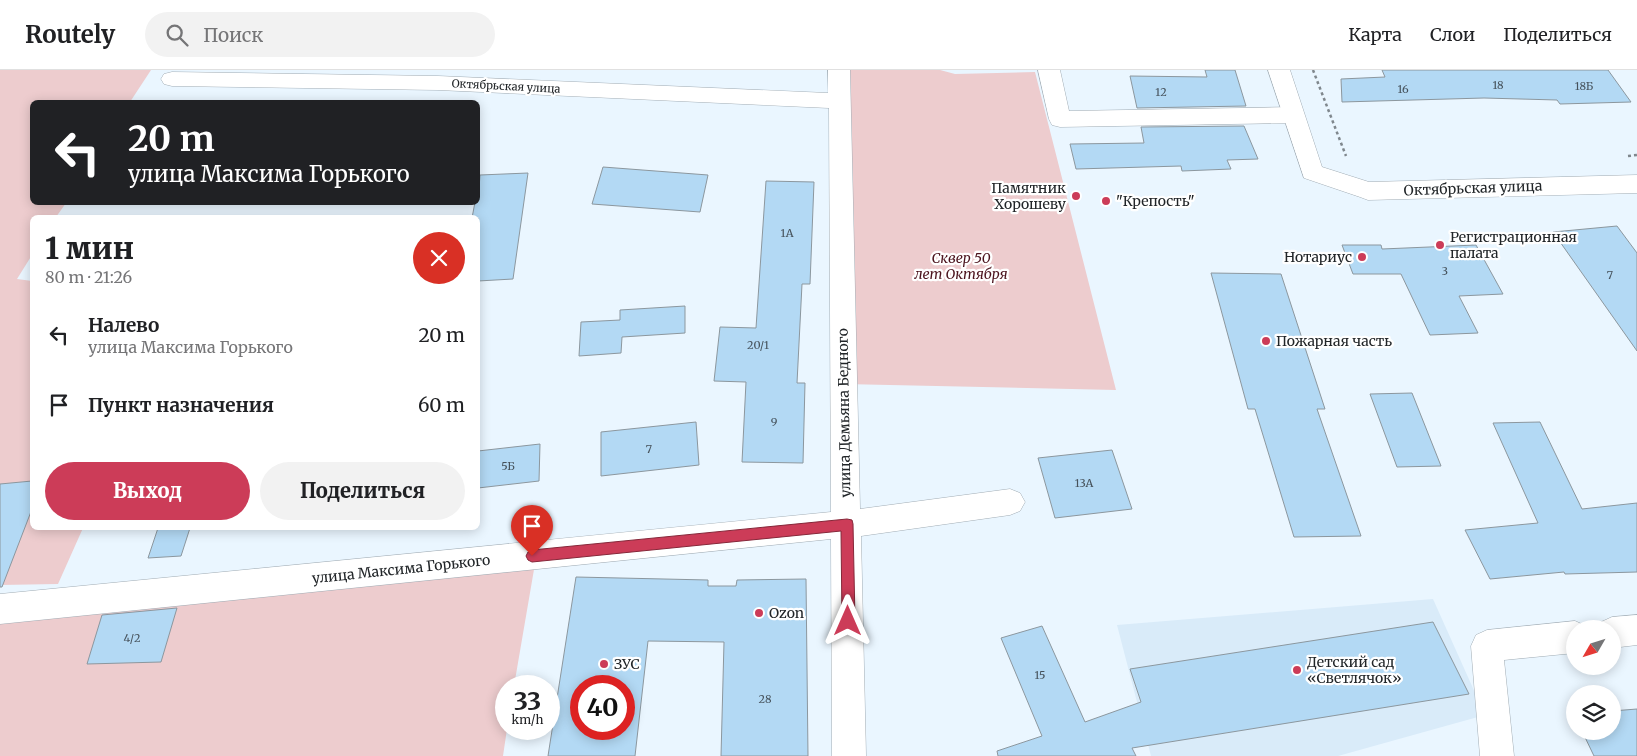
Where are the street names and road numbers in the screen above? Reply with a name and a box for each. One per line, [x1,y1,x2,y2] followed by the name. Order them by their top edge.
[451,76,561,96] street label: Октябрьская улица
[1403,177,1543,199] street label: Октябрьская улица
[834,328,854,498] street label: улица Демьяна Бедного
[311,551,491,587] street label: улица Максима Горького

